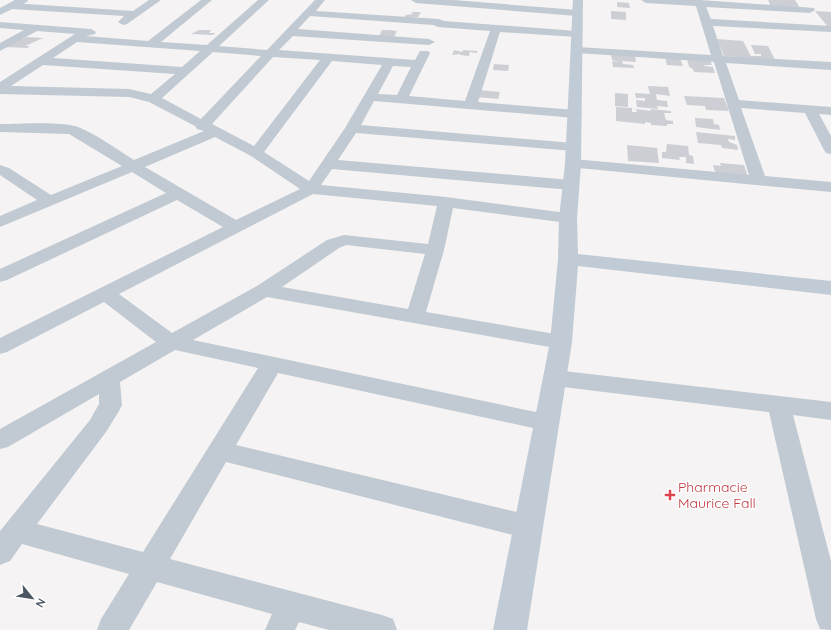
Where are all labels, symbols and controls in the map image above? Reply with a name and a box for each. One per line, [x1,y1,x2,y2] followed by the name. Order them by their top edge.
[678,478,756,512] place label: Pharmacie Maurice Fall
[665,490,675,500] marker: Pharmacie Maurice Fall
[12,578,52,618] north arrow
[33,596,49,610] text: N

